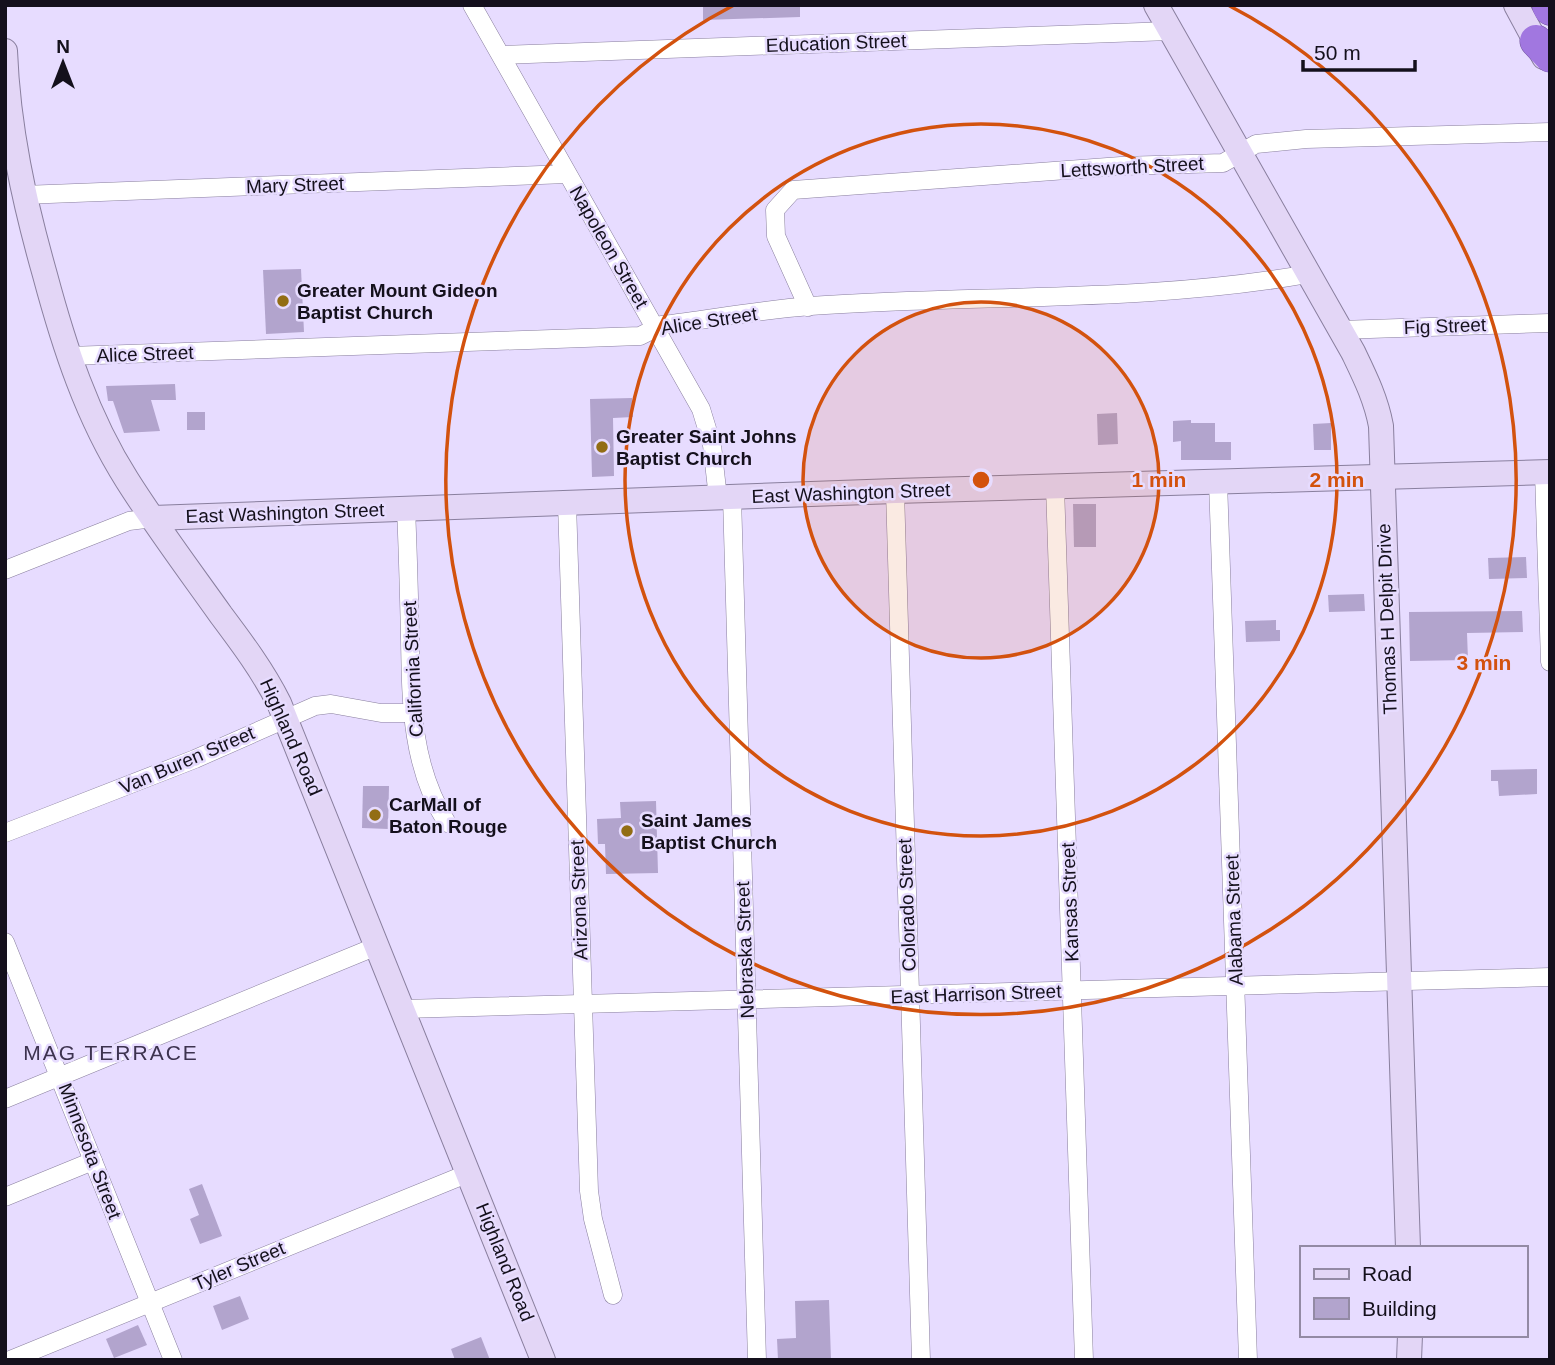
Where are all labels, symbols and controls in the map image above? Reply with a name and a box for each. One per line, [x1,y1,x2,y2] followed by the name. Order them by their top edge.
[28,28,98,98] north arrow
[1303,28,1415,72] scale bar
[765,30,907,56] street label: Education Street
[56,36,70,57] text: N
[1314,41,1361,64] text: 50 m
[1060,153,1205,181] street label: Lettsworth Street
[246,173,345,197] street label: Mary Street
[566,182,653,312] street label: Napoleon Street
[297,280,498,323] place label: Greater Mount Gideon Baptist Church
[275,293,291,309] marker: Greater Mount Gideon Baptist Church
[659,303,759,339] street label: Alice Street
[1403,314,1487,338] street label: Fig Street
[96,342,195,366] street label: Alice Street
[616,426,797,469] place label: Greater Saint Johns Baptist Church
[594,439,610,455] marker: Greater Saint Johns Baptist Church
[969,468,993,492] centre of rings
[1132,468,1186,491] text: 1 min
[1310,468,1364,491] text: 2 min
[751,479,951,507] street label: East Washington Street
[185,499,385,527] street label: East Washington Street
[1373,523,1401,715] street label: Thomas H Delpit Drive
[399,600,427,738] street label: California Street
[1457,651,1511,674] text: 3 min
[256,675,326,799] street label: Highland Road
[116,722,258,798] street label: Van Buren Street
[389,794,507,837] place label: CarMall of Baton Rouge
[367,807,383,823] marker: CarMall of Baton Rouge
[641,810,777,853] place label: Saint James Baptist Church
[619,823,635,839] marker: Saint James Baptist Church
[894,837,920,972] street label: Colorado Street
[566,839,592,961] street label: Arizona Street
[1057,841,1083,962] street label: Kansas Street
[1221,853,1247,986] street label: Alabama Street
[732,880,758,1019] street label: Nebraska Street
[890,980,1063,1007] street label: East Harrison Street
[23,1041,199,1064] district label: MAG TERRACE
[54,1080,126,1222] street label: Minnesota Street
[472,1200,538,1324] street label: Highland Road
[190,1237,288,1295] street label: Tyler Street
[1300,1246,1527,1337] legend
[1362,1262,1412,1285] text: Road
[1362,1297,1437,1320] text: Building

